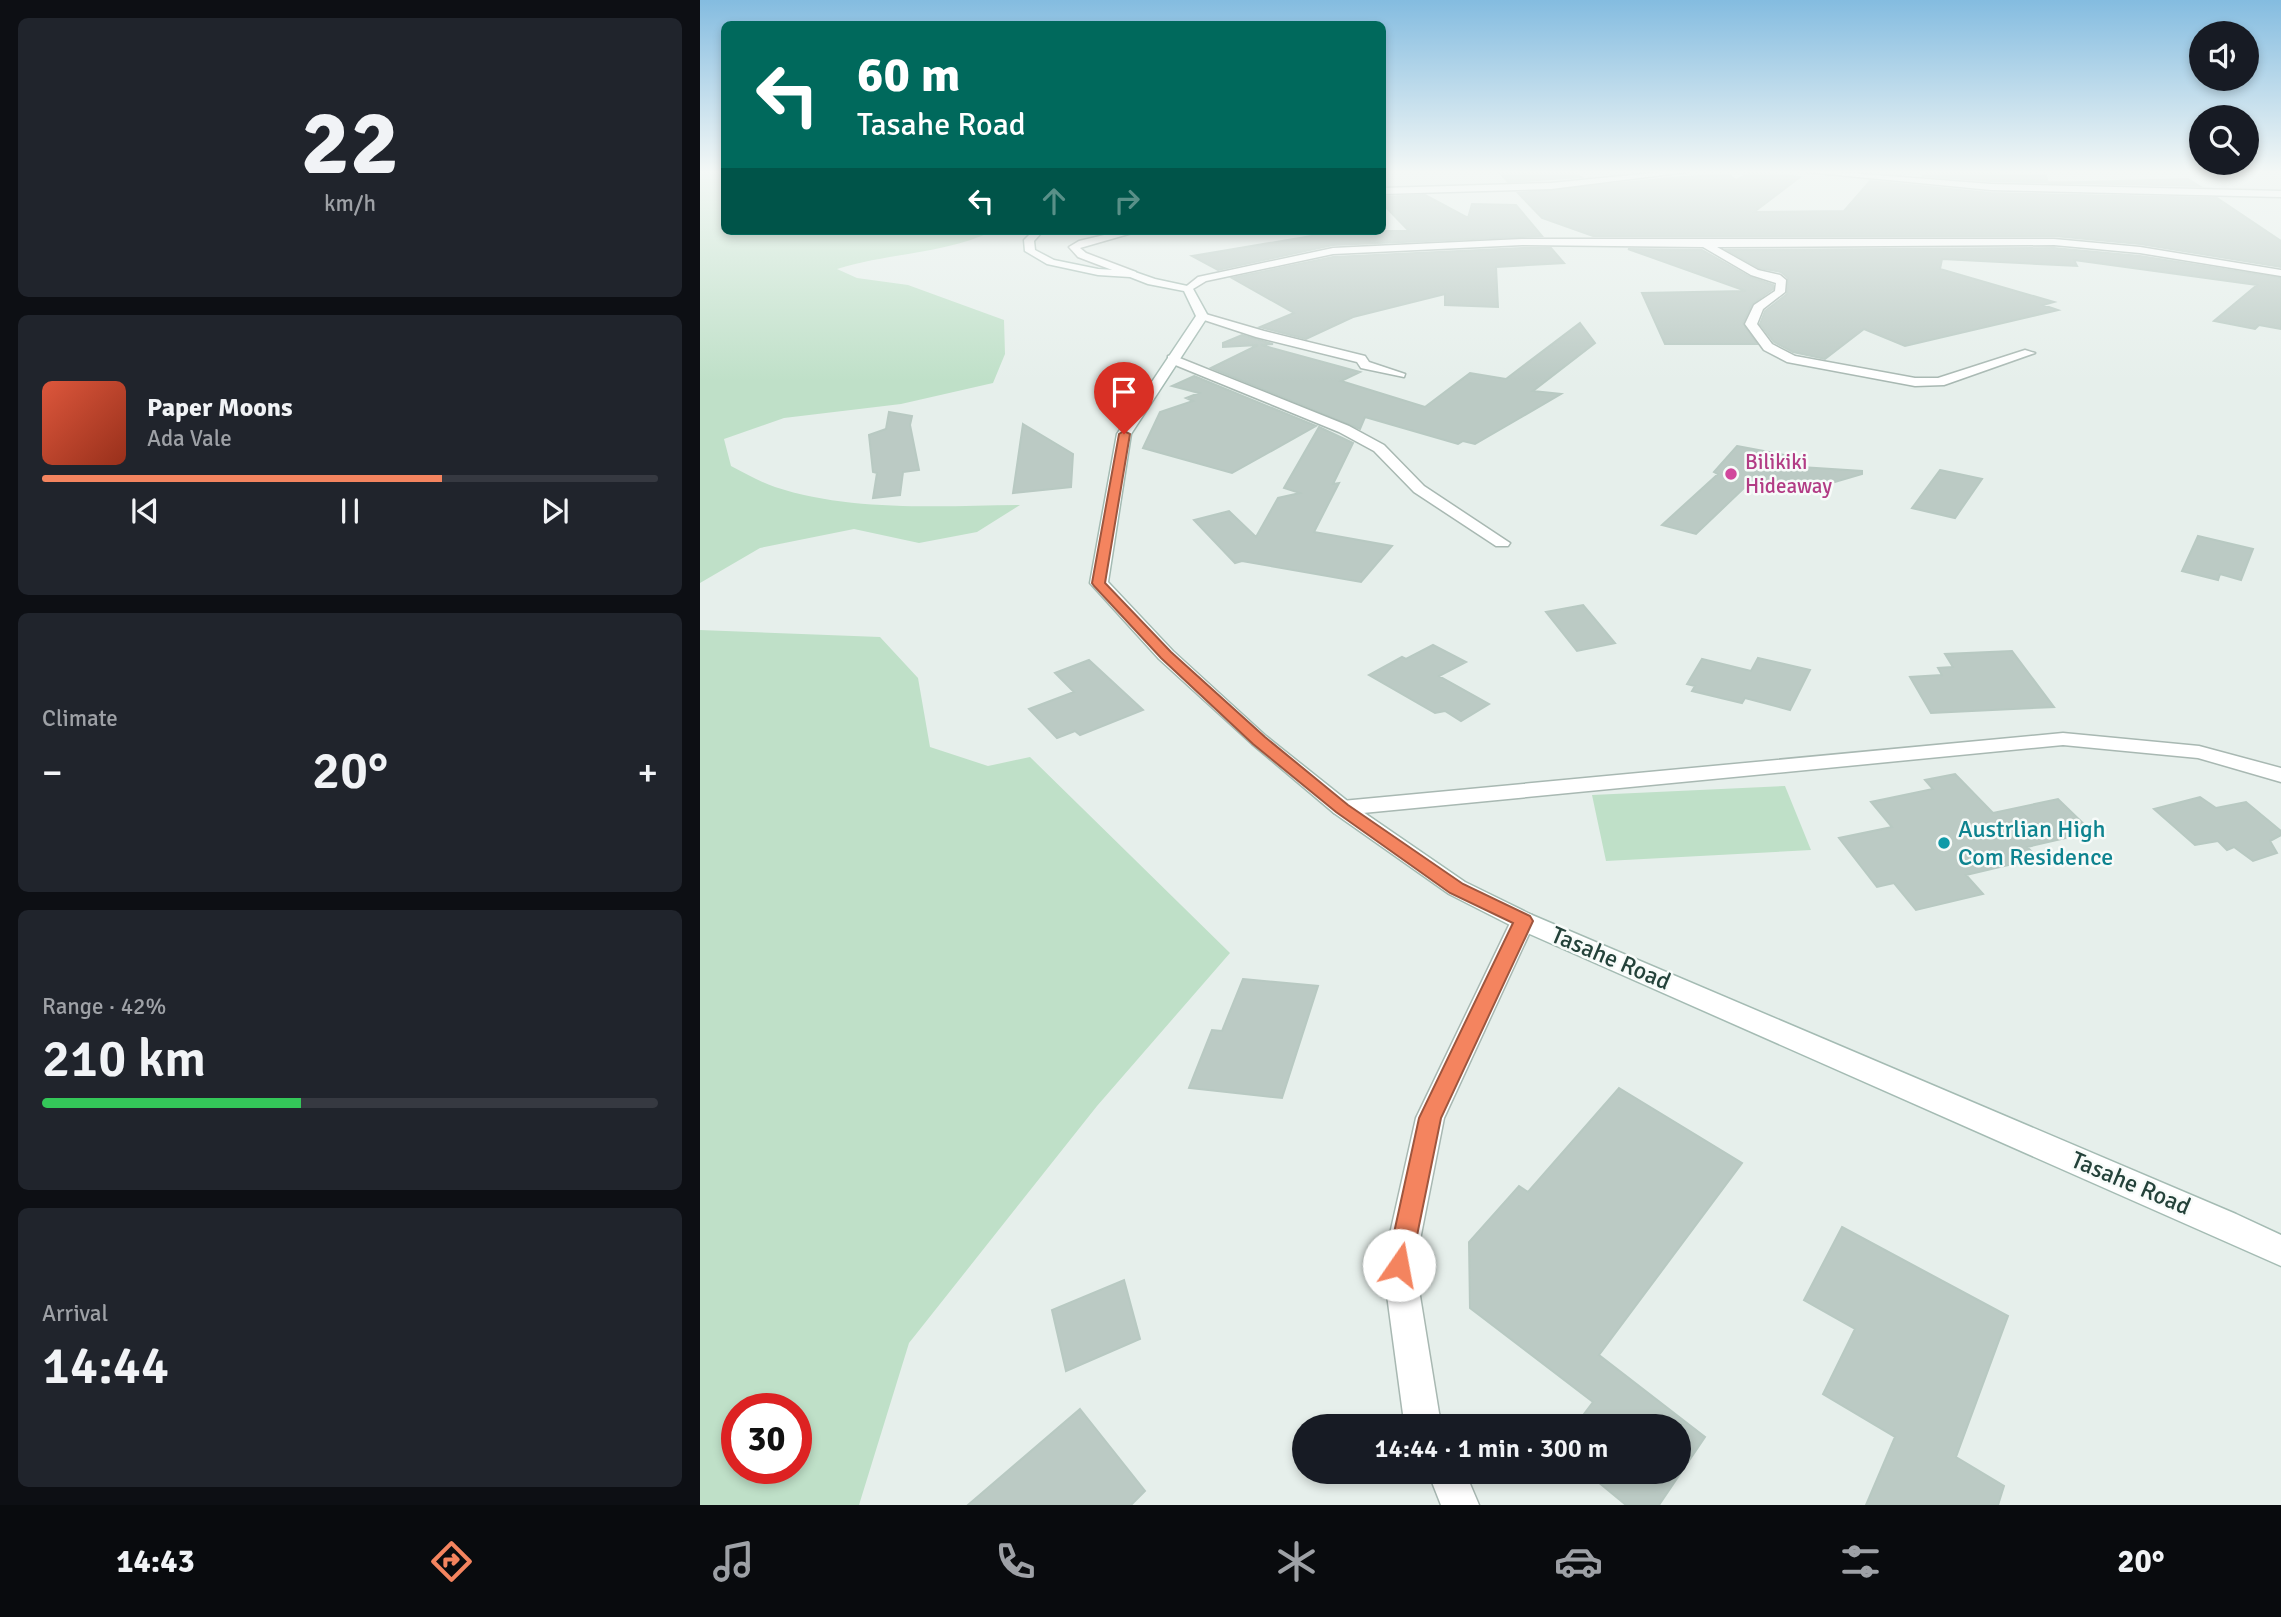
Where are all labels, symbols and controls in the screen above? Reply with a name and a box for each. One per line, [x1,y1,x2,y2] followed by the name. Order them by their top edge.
[2189,21,2259,175] map controls
[2189,21,2259,91] button: sound
[857,45,960,105] text: 60 m
[742,49,833,140] icon: left
[301,87,399,200] text: 22
[857,105,1026,144] text: Tasahe Road
[2189,105,2259,175] button: search
[962,182,1000,220] icon: left
[1035,182,1073,220] icon: ahead
[1108,182,1146,220] icon: right
[324,189,376,218] text: km/h
[1094,362,1154,434] pin
[1105,373,1143,411] icon: arrive
[147,392,293,424] text: Paper Moons
[147,424,232,453] text: Ada Vale
[1745,449,1832,499] place label: Bilikiki Hideaway
[1723,466,1739,482] marker: Bilikiki Hideaway
[126,492,164,530] icon: previous
[331,492,369,530] icon: pause
[536,492,574,530] icon: next
[42,704,118,733] text: Climate
[312,739,388,803] text: 20°
[42,749,63,796] text: −
[637,749,658,796] text: +
[1958,814,2113,872] place label: Austrlian High Com Residence
[1936,835,1952,851] marker: Austrlian High Com Residence
[1547,919,1675,997] street label: Tasahe Road
[42,992,166,1021] text: Range · 42%
[42,1027,206,1091] text: 210 km
[2067,1144,2195,1222] street label: Tasahe Road
[1362,1228,1436,1302] position arrow
[42,1299,108,1328] text: Arrival
[42,1334,169,1398] text: 14:44
[721,1393,812,1484] speed limit sign: 30
[1375,1433,1608,1465] text: 14:44 · 1 min · 300 m
[427,1537,476,1586] icon: directions
[709,1537,758,1586] icon: music
[991,1537,1040,1586] icon: phone
[1272,1537,1321,1586] icon: climate
[1554,1537,1603,1586] icon: car
[1836,1537,1885,1586] icon: filters
[116,1542,195,1581] text: 14:43
[2117,1542,2165,1581] text: 20°

